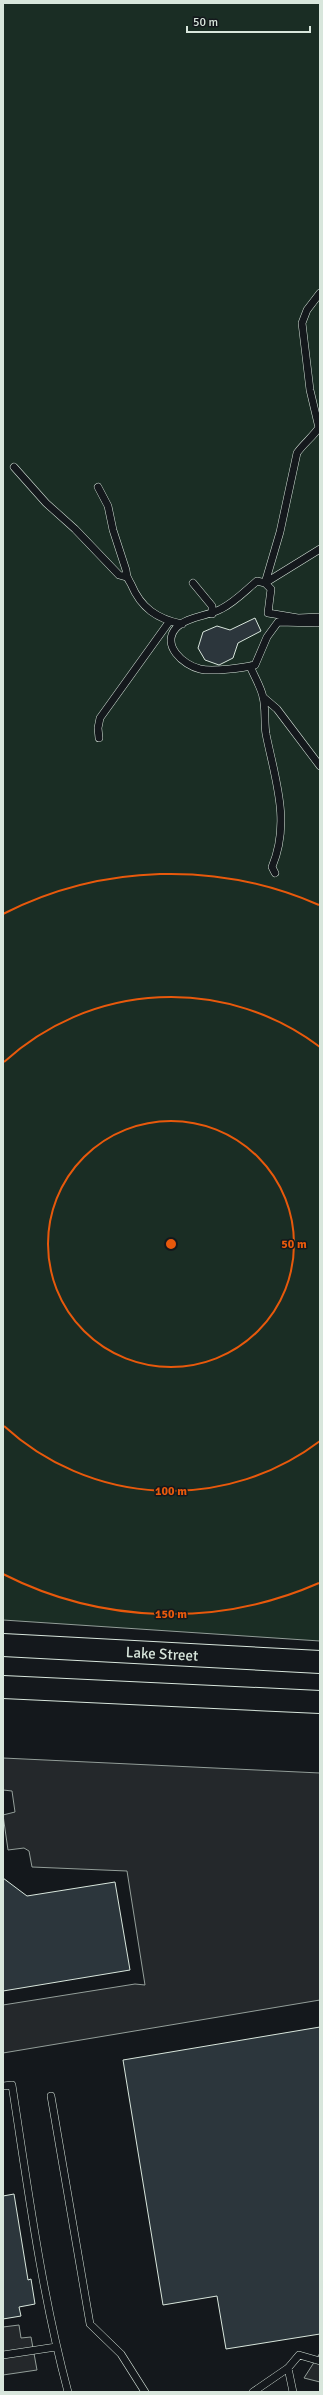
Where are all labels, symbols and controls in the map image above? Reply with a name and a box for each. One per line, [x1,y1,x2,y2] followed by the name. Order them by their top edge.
[187,8,310,34] scale bar
[193,15,218,30] text: 50 m
[164,1237,178,1251] centre of rings
[281,1237,307,1252] text: 50 m
[155,1484,187,1499] text: 100 m
[155,1607,187,1622] text: 150 m
[125,1643,199,1665] street label: Lake Street

